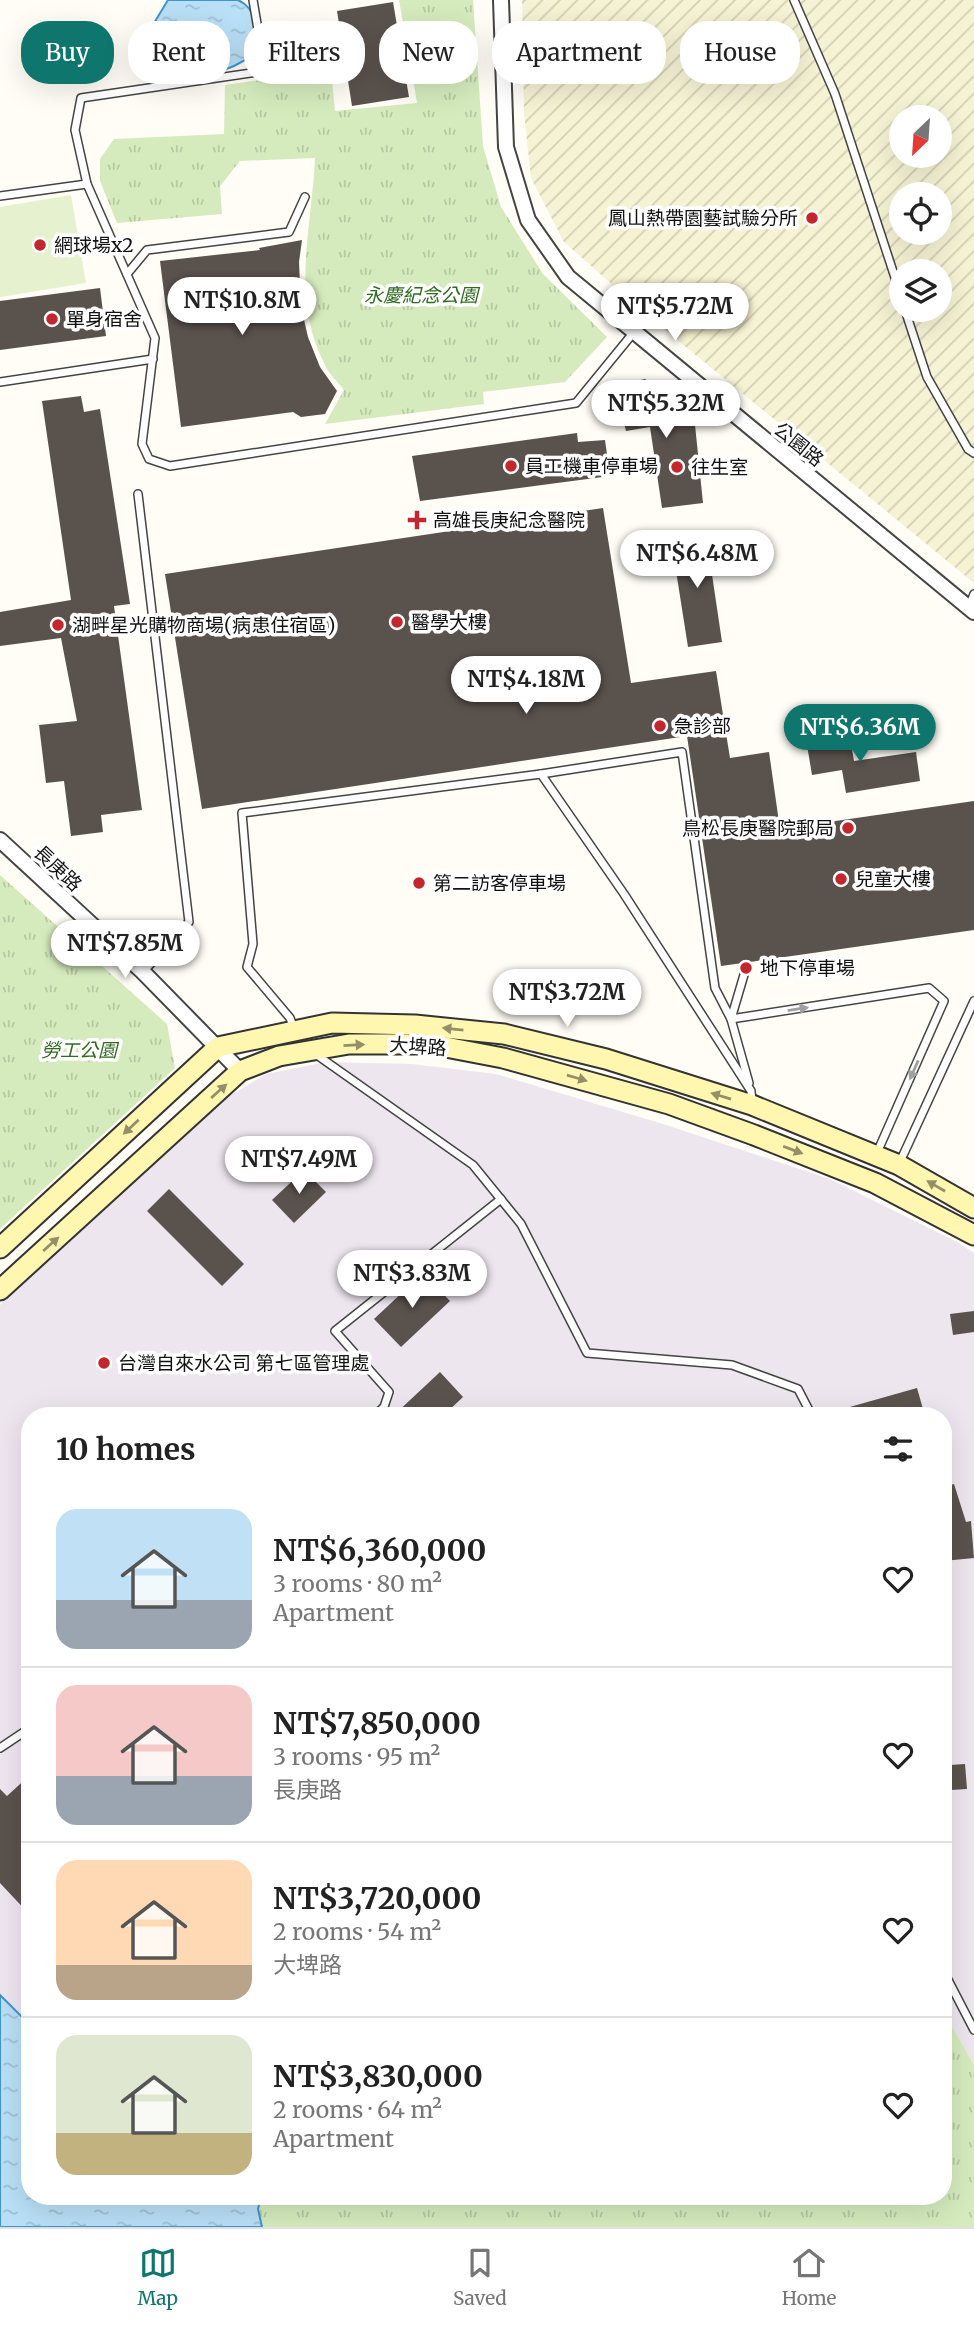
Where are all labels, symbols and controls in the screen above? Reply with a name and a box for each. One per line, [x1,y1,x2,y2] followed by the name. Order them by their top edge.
[21,21,114,84] chip: Buy
[128,21,230,84] chip: Rent
[244,21,365,84] chip: Filters
[379,21,478,84] chip: New
[492,21,666,84] chip: Apartment
[680,21,800,84] chip: House
[889,105,952,168] north arrow
[889,105,952,322] map controls
[889,182,952,245] button: locate
[608,206,798,230] place label: 鳳山熱帶園藝試驗分所
[804,210,820,226] marker: 鳳山熱帶園藝試驗分所
[54,233,134,257] place label: 網球場x2
[32,237,48,253] marker: 網球場x2
[889,259,952,322] button: layers
[170,278,314,337] pin: NT$10.8M
[364,283,481,307] park label: 永慶紀念公園
[603,284,747,343] pin: NT$5.72M
[183,285,301,314] text: NT$10.8M
[617,291,733,320] text: NT$5.72M
[66,307,142,331] place label: 單身宿舍
[44,311,60,327] marker: 單身宿舍
[594,380,738,440] pin: NT$5.32M
[607,388,725,417] text: NT$5.32M
[769,417,829,471] street label: 公園路
[525,454,658,478] place label: 員工機車停車場
[691,455,748,479] place label: 往生室
[503,458,519,474] marker: 員工機車停車場
[669,459,685,475] marker: 往生室
[433,508,585,532] place label: 高雄長庚紀念醫院
[407,510,427,530] marker: 高雄長庚紀念醫院
[625,530,769,590] pin: NT$6.48M
[636,538,758,567] text: NT$6.48M
[411,610,487,634] place label: 醫學大樓
[72,613,335,637] place label: 湖畔星光購物商場(病患住宿區)
[389,614,405,630] marker: 醫學大樓
[50,617,66,633] marker: 湖畔星光購物商場(病患住宿區)
[454,656,598,716] pin: NT$4.18M
[467,664,585,693] text: NT$4.18M
[788,704,932,764] pin: NT$6.36M
[800,712,920,741] text: NT$6.36M
[674,714,731,738] place label: 急診部
[652,718,668,734] marker: 急診部
[682,816,834,840] place label: 鳥松長庚醫院郵局
[840,820,856,836] marker: 鳥松長庚醫院郵局
[29,840,87,896] street label: 長庚路
[855,867,931,891] place label: 兒童大樓
[433,871,566,895] place label: 第二訪客停車場
[833,871,849,887] marker: 兒童大樓
[411,875,427,891] marker: 第二訪客停車場
[53,920,197,980] pin: NT$7.85M
[67,928,183,957] text: NT$7.85M
[760,956,855,980] place label: 地下停車場
[738,960,754,976] marker: 地下停車場
[495,970,639,1029] pin: NT$3.72M
[509,977,625,1006] text: NT$3.72M
[787,1003,809,1014] one-way arrow
[442,1023,464,1034] one-way arrow
[389,1032,447,1060] street label: 大埤路
[41,1038,120,1062] park label: 勞工公園
[343,1039,365,1050] one-way arrow
[908,1060,919,1081] one-way arrow
[566,1073,588,1084] one-way arrow
[210,1083,228,1099] one-way arrow
[710,1090,731,1100] one-way arrow
[122,1119,140,1135] one-way arrow
[227,1136,371,1196] pin: NT$7.49M
[241,1144,357,1173] text: NT$7.49M
[782,1145,803,1156] one-way arrow
[927,1180,946,1192] one-way arrow
[42,1237,59,1252] one-way arrow
[340,1250,484,1310] pin: NT$3.83M
[353,1258,471,1287] text: NT$3.83M
[118,1351,370,1375] place label: 台灣自來水公司 第七區管理處
[96,1355,112,1371] marker: 台灣自來水公司 第七區管理處
[56,1430,196,1468] text: 10 homes
[879,1430,917,1468] icon: filters
[273,1531,486,1569] text: NT$6,360,000
[112,1537,196,1621] icon: home
[879,1560,917,1598] icon: heart
[273,1569,442,1598] text: 3 rooms · 80 m²
[273,1598,394,1627] text: Apartment
[273,1704,481,1742] text: NT$7,850,000
[112,1713,196,1797] icon: home
[879,1736,917,1774] icon: heart
[273,1742,440,1771] text: 3 rooms · 95 m²
[273,1775,342,1804] text: 長庚路
[273,1879,481,1917] text: NT$3,720,000
[112,1888,196,1972] icon: home
[879,1911,917,1949] icon: heart
[273,1917,441,1946] text: 2 rooms · 54 m²
[273,1950,342,1979] text: 大埤路
[273,2057,483,2095] text: NT$3,830,000
[112,2063,196,2147] icon: home
[879,2086,917,2124] icon: heart
[273,2095,442,2124] text: 2 rooms · 64 m²
[273,2124,394,2153] text: Apartment
[137,2244,178,2310] tab: Map
[453,2244,507,2310] tab: Saved
[782,2244,837,2310] tab: Home

